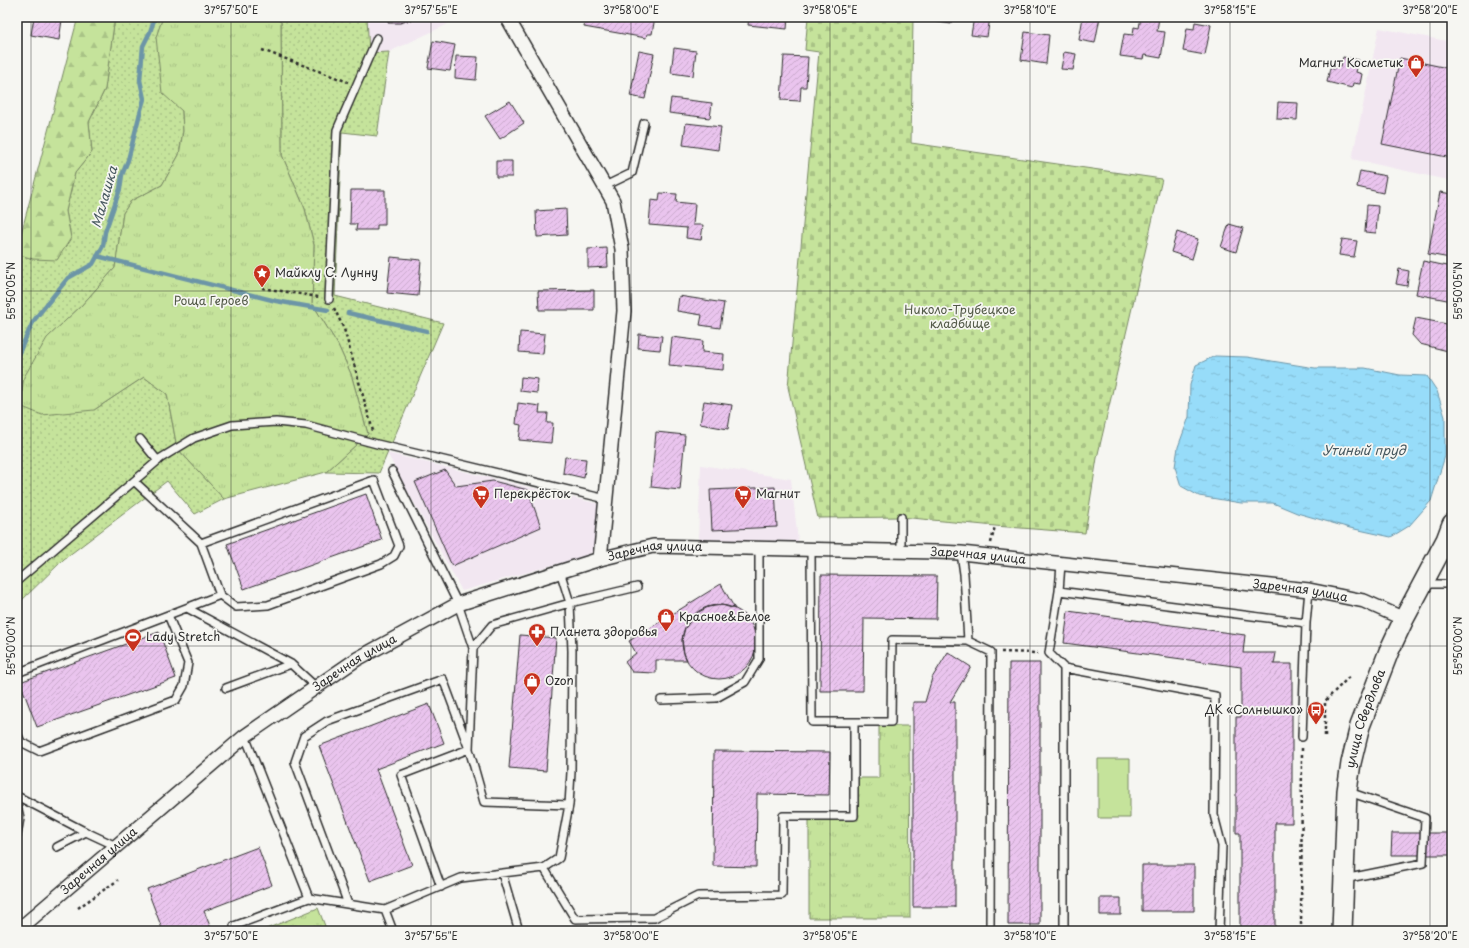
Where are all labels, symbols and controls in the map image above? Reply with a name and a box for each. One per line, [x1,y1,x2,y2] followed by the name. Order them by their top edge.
[204,2,258,17] text: 37°57'50"E
[404,2,458,17] text: 37°57'55"E
[603,2,659,17] text: 37°58'00"E
[803,2,858,17] text: 37°58'05"E
[1003,2,1057,17] text: 37°58'10"E
[1204,2,1256,17] text: 37°58'15"E
[1402,2,1458,17] text: 37°58'20"E
[1299,53,1404,71] place label: Магнит Косметик
[1406,53,1426,78] shop icon: Магнит Косметик
[86,163,122,230] water label: Малашка
[3,262,18,320] text: 55°50'05"N
[1450,262,1465,320] text: 55°50'05"N
[252,263,272,288] place icon: Майклу С. Лунну
[275,263,378,281] place label: Майклу С. Лунну
[174,291,248,309] park label: Роща Героев
[904,300,1016,332] park label: Николо-Трубецкое кладбище
[1323,440,1407,459] water label: Утиный пруд
[471,484,491,509] supermarket icon: Перекрёсток
[494,484,571,502] place label: Перекрёсток
[733,484,753,509] supermarket icon: Магнит
[756,484,801,502] place label: Магнит
[606,535,703,565] street label: Заречная улица
[930,542,1027,568] street label: Заречная улица
[1252,574,1350,606] street label: Заречная улица
[656,607,676,632] shop icon: Красное&Белое
[679,607,771,625] place label: Красное&Белое
[3,616,18,676] text: 55°50'00"N
[1450,616,1465,676] text: 55°50'00"N
[527,622,547,647] pharmacy icon: Планета здоровья
[550,622,658,640] place label: Планета здоровья
[123,627,143,652] sports icon: Lady Stretch
[146,627,220,645] place label: Lady Stretch
[309,629,400,695] street label: Заречная улица
[1340,666,1389,769] street label: улица Свердлова
[522,671,542,696] shop icon: Ozon
[545,671,574,689] place label: Ozon
[1204,700,1303,718] place label: ДК «Солнышко»
[1306,700,1326,725] bus stop icon: ДК «Солнышко»
[56,822,141,898] street label: Заречная улица
[204,928,258,943] text: 37°57'50"E
[404,928,458,943] text: 37°57'55"E
[603,928,659,943] text: 37°58'00"E
[803,928,858,943] text: 37°58'05"E
[1003,928,1057,943] text: 37°58'10"E
[1204,928,1256,943] text: 37°58'15"E
[1402,928,1458,943] text: 37°58'20"E

